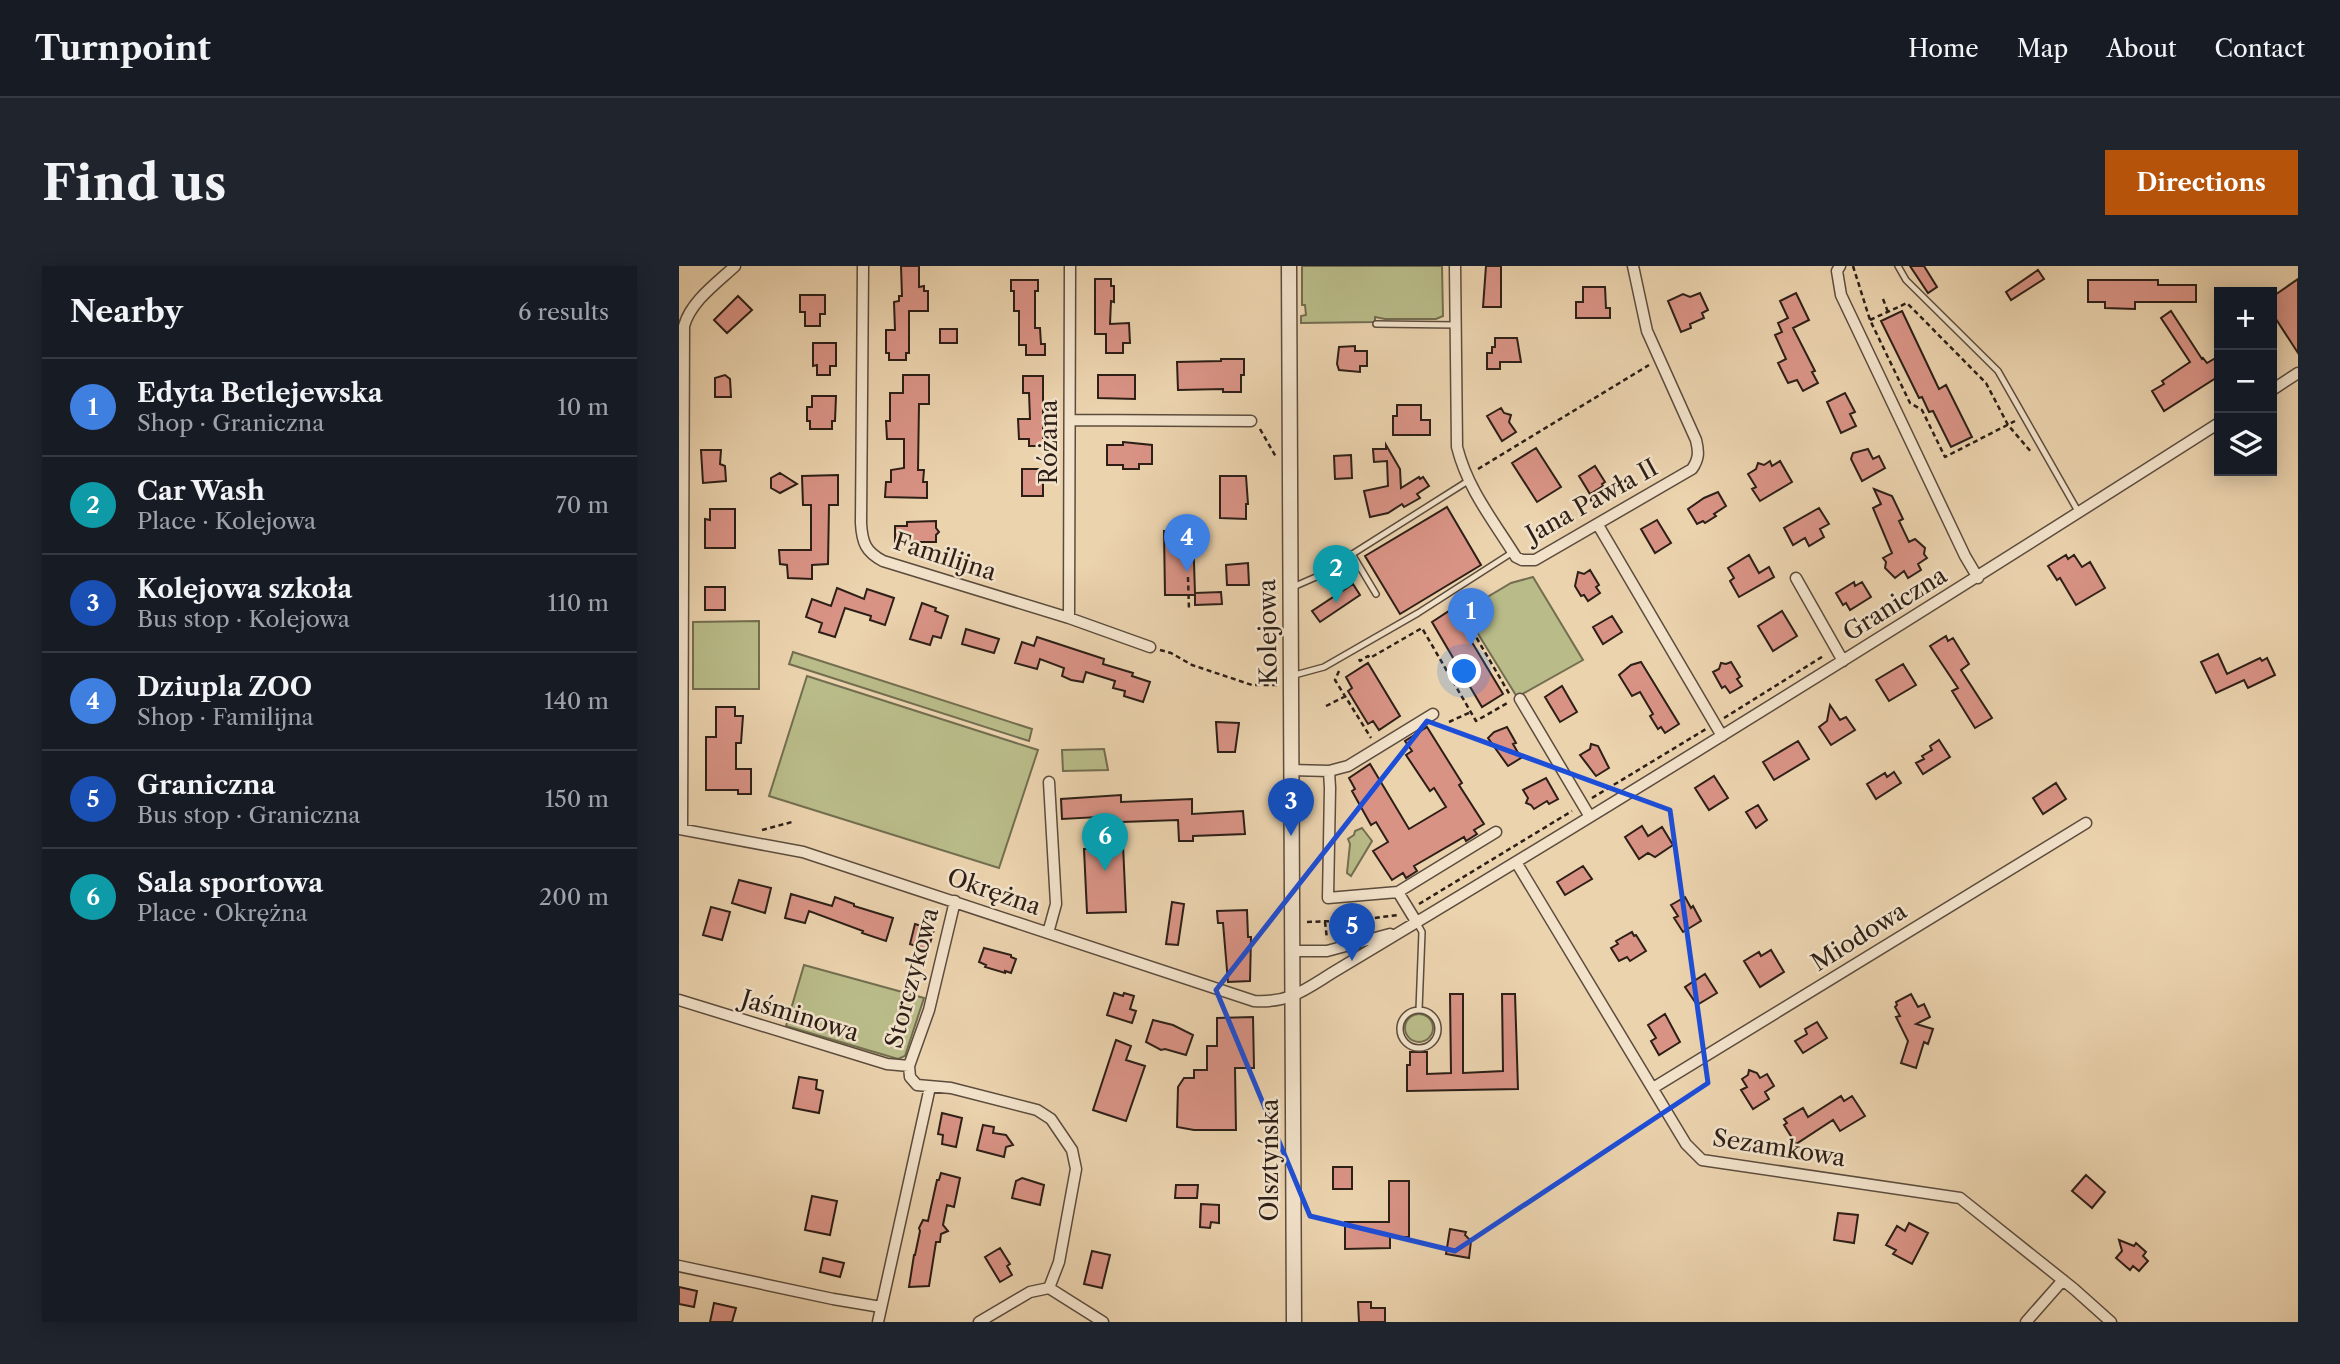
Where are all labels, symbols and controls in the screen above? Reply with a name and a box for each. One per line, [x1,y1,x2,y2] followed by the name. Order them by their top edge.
[35,28,211,69] text: Turnpoint
[1908,34,1979,63] text: Home
[2017,34,2068,63] text: Map
[2106,34,2177,63] text: About
[2215,34,2305,63] text: Contact
[2105,150,2298,215] button: Directions
[42,152,226,213] text: Find us
[2214,287,2277,476] map controls
[2214,287,2277,350] button: +
[70,293,183,330] text: Nearby
[518,298,609,326] text: 6 results
[2214,350,2277,413] button: −
[137,377,383,409] text: Edyta Betlejewska
[88,393,98,421] text: 1
[557,393,609,421] text: 10 m
[1034,399,1063,484] street label: Różana
[137,409,324,437] text: Shop · Graniczna
[2214,413,2277,476] button: layers
[1517,452,1663,551] street label: Jana Pawła II
[137,475,265,507] text: Car Wash
[86,491,100,519] text: 2
[556,491,609,519] text: 70 m
[137,507,316,535] text: Place · Kolejowa
[1164,514,1210,572] pin: 4
[890,526,1000,587] street label: Familijna
[1313,545,1359,603] pin: 2
[1837,560,1952,647] street label: Graniczna
[137,573,352,605] text: Kolejowa szkoła
[1252,579,1283,685] street label: Kolejowa
[1448,588,1494,646] pin: 1
[87,589,100,617] text: 3
[548,589,609,617] text: 110 m
[137,605,350,633] text: Bus stop · Kolejowa
[1447,654,1481,688] your location
[137,671,312,703] text: Dziupla ZOO
[86,687,100,715] text: 4
[544,687,609,715] text: 140 m
[137,703,314,731] text: Shop · Familijna
[137,769,276,801] text: Graniczna
[1268,778,1314,836] pin: 3
[87,785,99,813] text: 5
[545,785,609,813] text: 150 m
[137,801,361,829] text: Bus stop · Graniczna
[1082,813,1128,871] pin: 6
[944,862,1045,921] street label: Okrężna
[137,867,323,899] text: Sala sportowa
[86,883,100,911] text: 6
[539,883,609,911] text: 200 m
[1806,896,1912,977] street label: Miodowa
[137,899,308,927] text: Place · Okrężna
[1329,903,1375,961] pin: 5
[879,904,944,1051] street label: Storczykowa
[734,983,863,1047] street label: Jaśminowa
[1255,1098,1284,1221] street label: Olsztyńska
[1711,1123,1848,1172] street label: Sezamkowa

